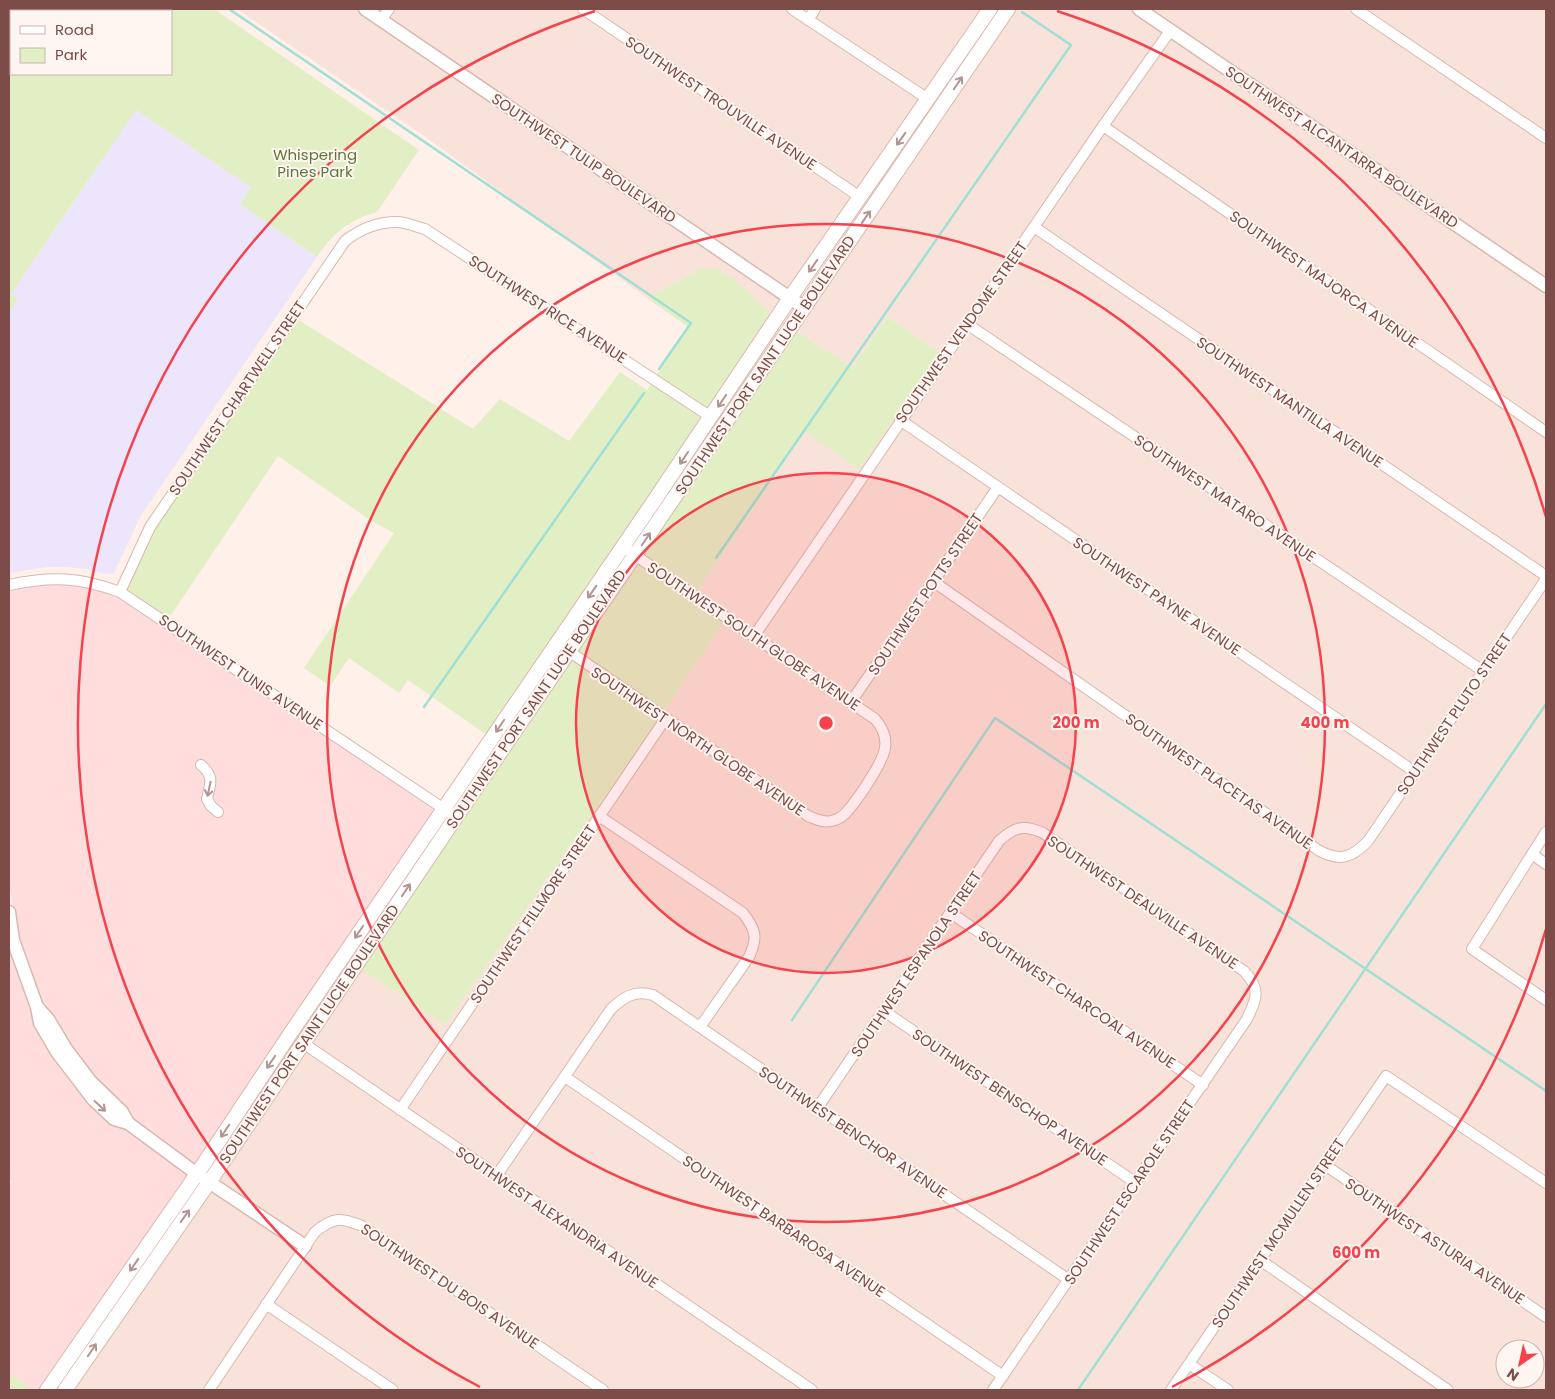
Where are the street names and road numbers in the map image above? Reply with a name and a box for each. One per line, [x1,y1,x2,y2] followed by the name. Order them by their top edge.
[621,31,821,175] street label: SOUTHWEST TROUVILLE AVENUE
[1221,61,1463,233] street label: SOUTHWEST ALCANTARRA BOULEVARD
[487,88,681,228] street label: SOUTHWEST TULIP BOULEVARD
[1225,205,1423,353] street label: SOUTHWEST MAJORCA AVENUE
[670,231,860,499] street label: SOUTHWEST PORT SAINT LUCIE BOULEVARD
[890,237,1032,427] street label: SOUTHWEST VENDOME STREET
[465,250,631,368] street label: SOUTHWEST RICE AVENUE
[164,297,310,499] street label: SOUTHWEST CHARTWELL STREET
[1192,331,1388,473] street label: SOUTHWEST MANTILLA AVENUE
[1130,429,1320,567] street label: SOUTHWEST MATARO AVENUE
[863,509,987,679] street label: SOUTHWEST POTTS STREET
[1069,532,1245,660] street label: SOUTHWEST PAYNE AVENUE
[643,557,865,715] street label: SOUTHWEST SOUTH GLOBE AVENUE
[441,565,631,833] street label: SOUTHWEST PORT SAINT LUCIE BOULEVARD
[155,609,327,735] street label: SOUTHWEST TUNIS AVENUE
[1392,629,1516,799] street label: SOUTHWEST PLUTO STREET
[587,661,809,821] street label: SOUTHWEST NORTH GLOBE AVENUE
[1121,708,1317,854] street label: SOUTHWEST PLACETAS AVENUE
[465,820,601,1008] street label: SOUTHWEST FILLMORE STREET
[1044,830,1242,974] street label: SOUTHWEST DEAUVILLE AVENUE
[846,867,986,1061] street label: SOUTHWEST ESPANOLA STREET
[214,900,404,1168] street label: SOUTHWEST PORT SAINT LUCIE BOULEVARD
[974,925,1180,1073] street label: SOUTHWEST CHARCOAL AVENUE
[908,1024,1112,1170] street label: SOUTHWEST BENSCHOP AVENUE
[755,1061,951,1203] street label: SOUTHWEST BENCHOR AVENUE
[1059,1095,1199,1289] street label: SOUTHWEST ESCAROLE STREET
[1206,1134,1350,1332] street label: SOUTHWEST MCMULLEN STREET
[451,1141,663,1293] street label: SOUTHWEST ALEXANDRIA AVENUE
[678,1150,890,1302] street label: SOUTHWEST BARBAROSA AVENUE
[1341,1173,1529,1309] street label: SOUTHWEST ASTURIA AVENUE
[357,1218,543,1354] street label: SOUTHWEST DU BOIS AVENUE

